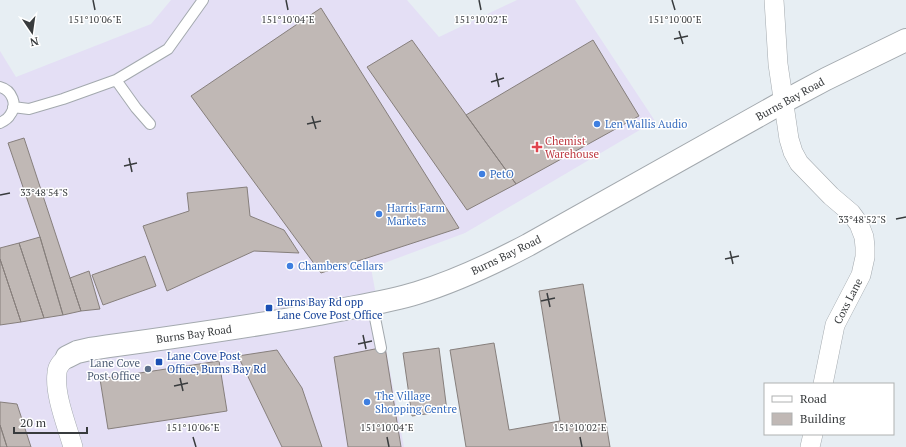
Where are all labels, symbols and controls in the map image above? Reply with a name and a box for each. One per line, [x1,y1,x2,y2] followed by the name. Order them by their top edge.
[12,12,52,52] north arrow
[68,13,122,26] text: 151°10'06"E
[261,13,315,26] text: 151°10'04"E
[454,13,508,26] text: 151°10'02"E
[648,13,702,26] text: 151°10'00"E
[28,34,40,50] text: N
[753,74,827,124] street label: Burns Bay Road
[605,117,687,131] place label: Len Wallis Audio
[592,119,602,129] marker: Len Wallis Audio
[545,134,599,161] place label: Chemist Warehouse
[532,142,542,152] marker: Chemist Warehouse
[490,167,514,181] place label: PetO
[477,169,487,179] marker: PetO
[20,186,68,199] text: 33°48'54"S
[387,201,446,228] place label: Harris Farm Markets
[374,209,384,219] marker: Harris Farm Markets
[838,213,886,226] text: 33°48'52"S
[469,232,543,278] street label: Burns Bay Road
[298,259,384,273] place label: Chambers Cellars
[285,261,295,271] marker: Chambers Cellars
[831,275,866,326] street label: Coxs Lane
[277,295,383,322] place label: Burns Bay Rd opp Lane Cove Post Office
[264,303,274,313] marker: Burns Bay Rd opp Lane Cove Post Office
[155,322,233,346] street label: Burns Bay Road
[167,349,266,376] place label: Lane Cove Post Office, Burns Bay Rd
[87,356,140,383] place label: Lane Cove Post Office
[154,357,164,367] marker: Lane Cove Post Office, Burns Bay Rd
[143,364,153,374] marker: Lane Cove Post Office
[764,383,894,435] legend
[375,389,457,416] place label: The Village Shopping Centre
[800,391,827,406] text: Road
[362,397,372,407] marker: The Village Shopping Centre
[14,409,87,435] scale bar
[800,411,846,426] text: Building
[20,415,47,430] text: 20 m
[166,421,220,434] text: 151°10'06"E
[360,421,414,434] text: 151°10'04"E
[553,421,607,434] text: 151°10'02"E

